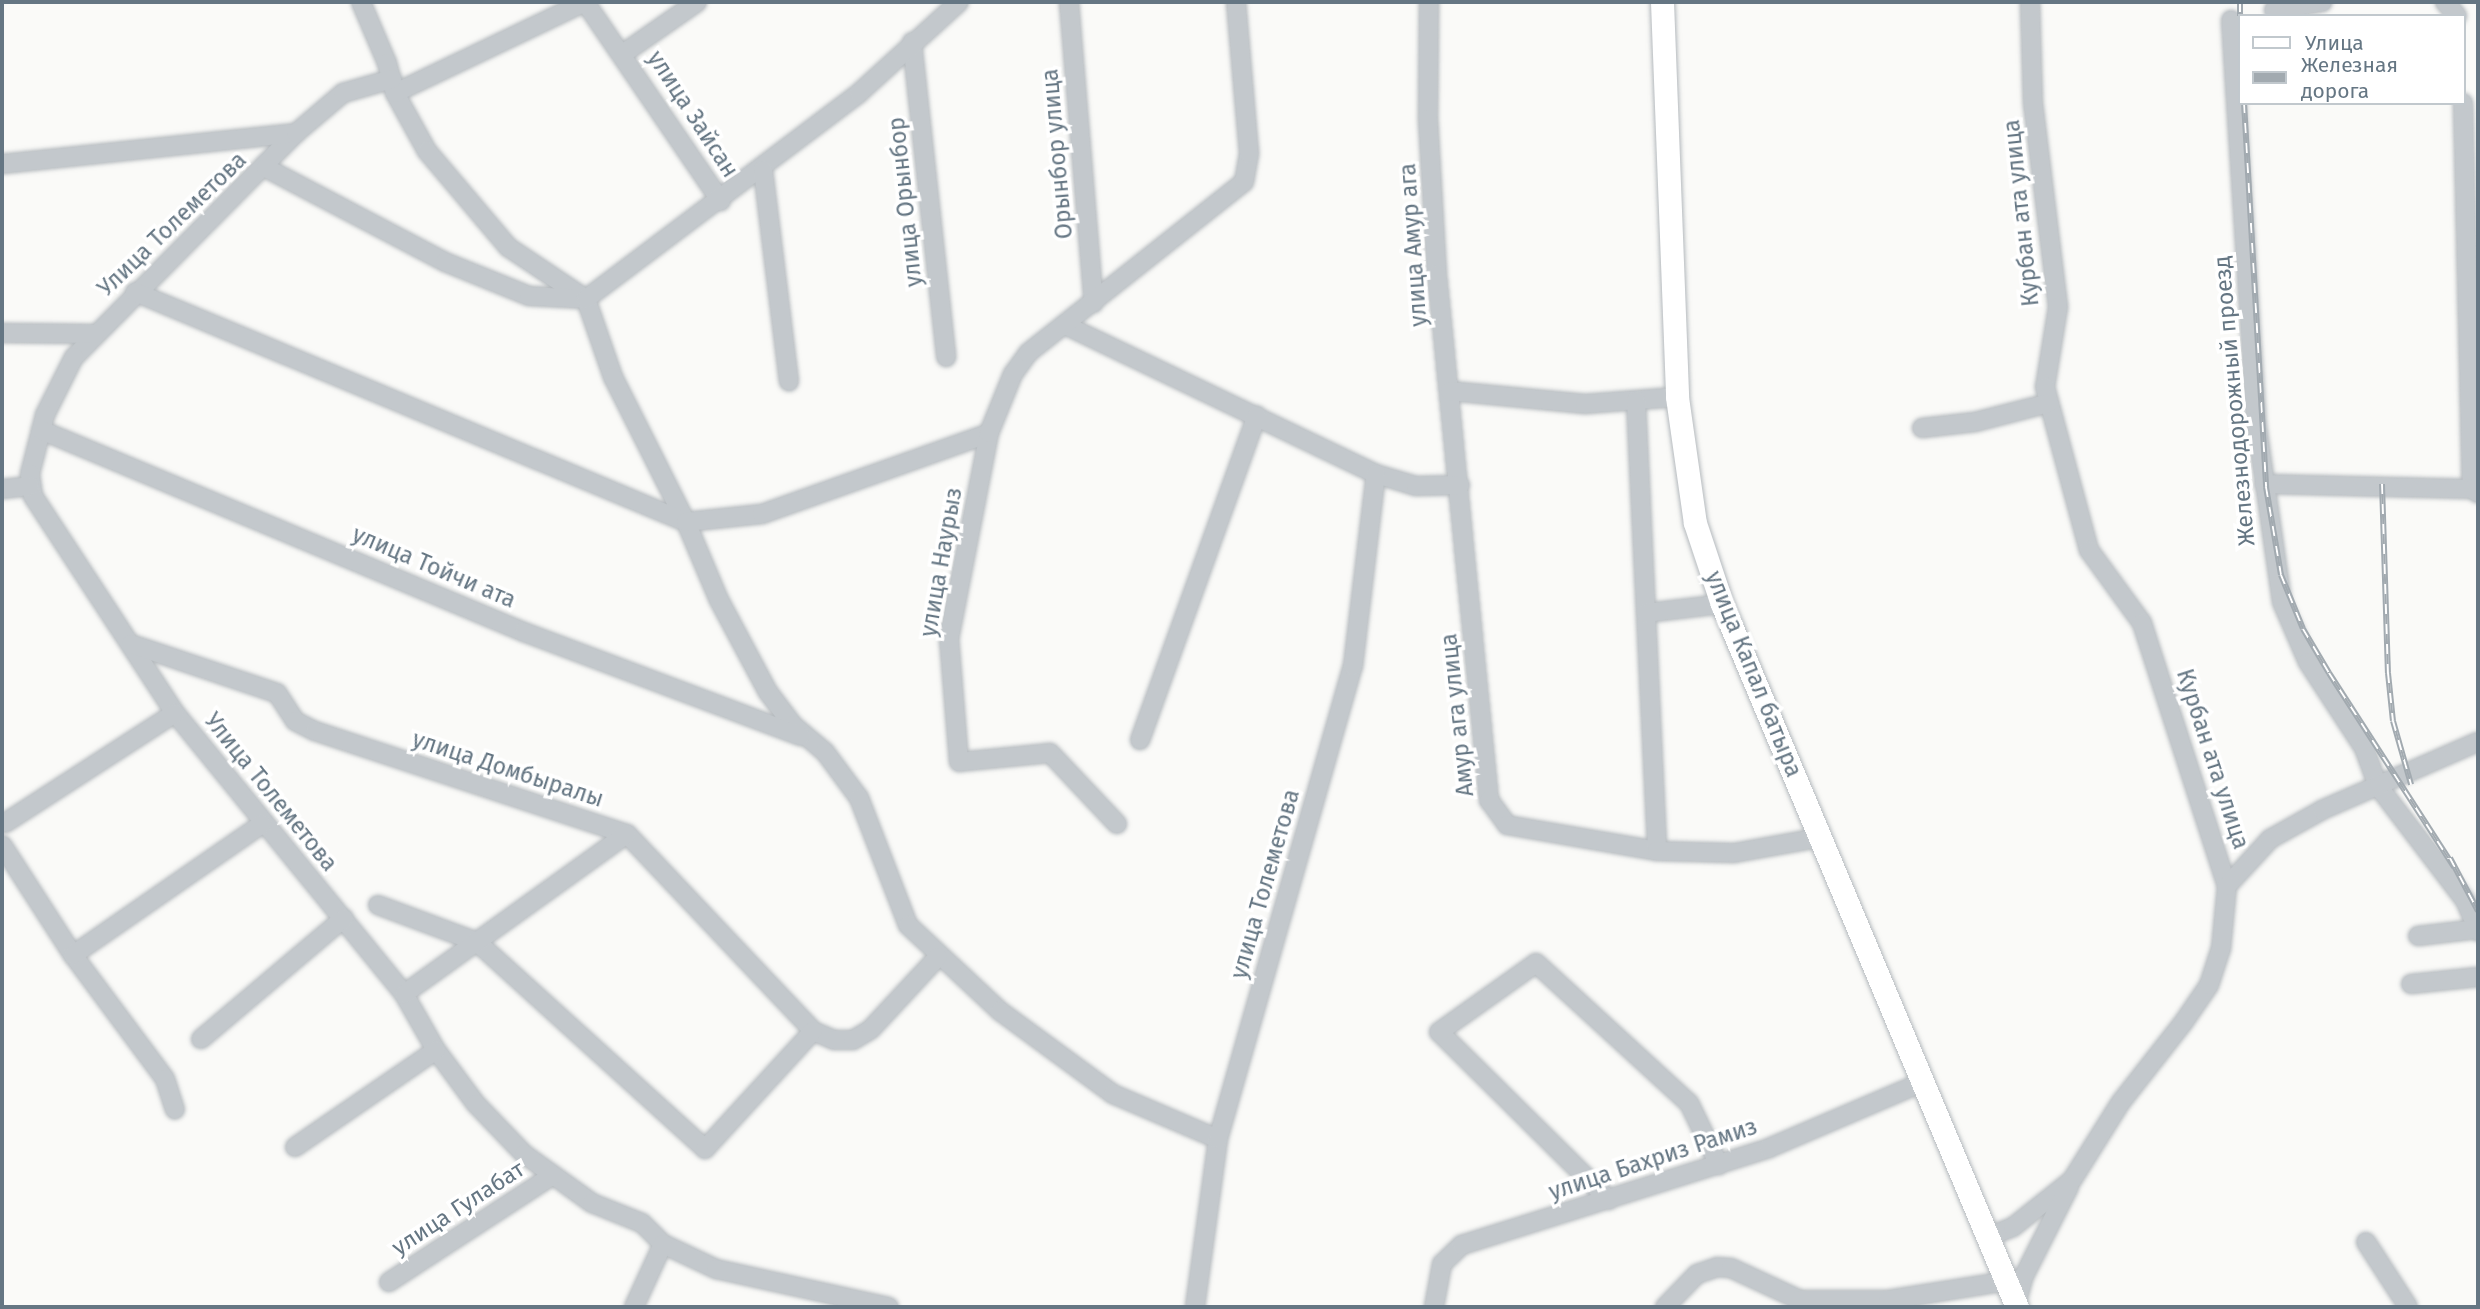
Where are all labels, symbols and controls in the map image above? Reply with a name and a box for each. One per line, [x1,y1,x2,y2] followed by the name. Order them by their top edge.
[2238,14,2466,105] legend
[2305,30,2364,56] text: Улица
[642,46,744,182] street label: улица Зайсан
[2301,52,2398,104] text: Железная дорога
[1036,68,1078,240] street label: Орынбор улица
[882,116,928,288] street label: улица Орынбор
[1997,118,2045,308] street label: Курбан ата улица
[92,146,252,302] street label: Улица Толеметова
[1394,162,1432,328] street label: улица Амур ага
[2208,255,2260,547] street label: Железнодорожный проезд
[914,485,968,639] street label: улица Наурыз
[348,520,520,614] street label: улица Тойчи ата
[1700,567,1808,781] street label: улица Капал батыра
[1435,632,1479,798] street label: Амур ага улица
[2171,665,2255,853] street label: Курбан ата улица
[199,707,343,877] street label: Улица Толеметова
[409,725,607,813] street label: улица Домбыралы
[1225,786,1305,982] street label: улица Толеметова
[1545,1112,1761,1206] street label: улица Бахриз Рамиз
[387,1155,529,1261] street label: улица Гулабат

